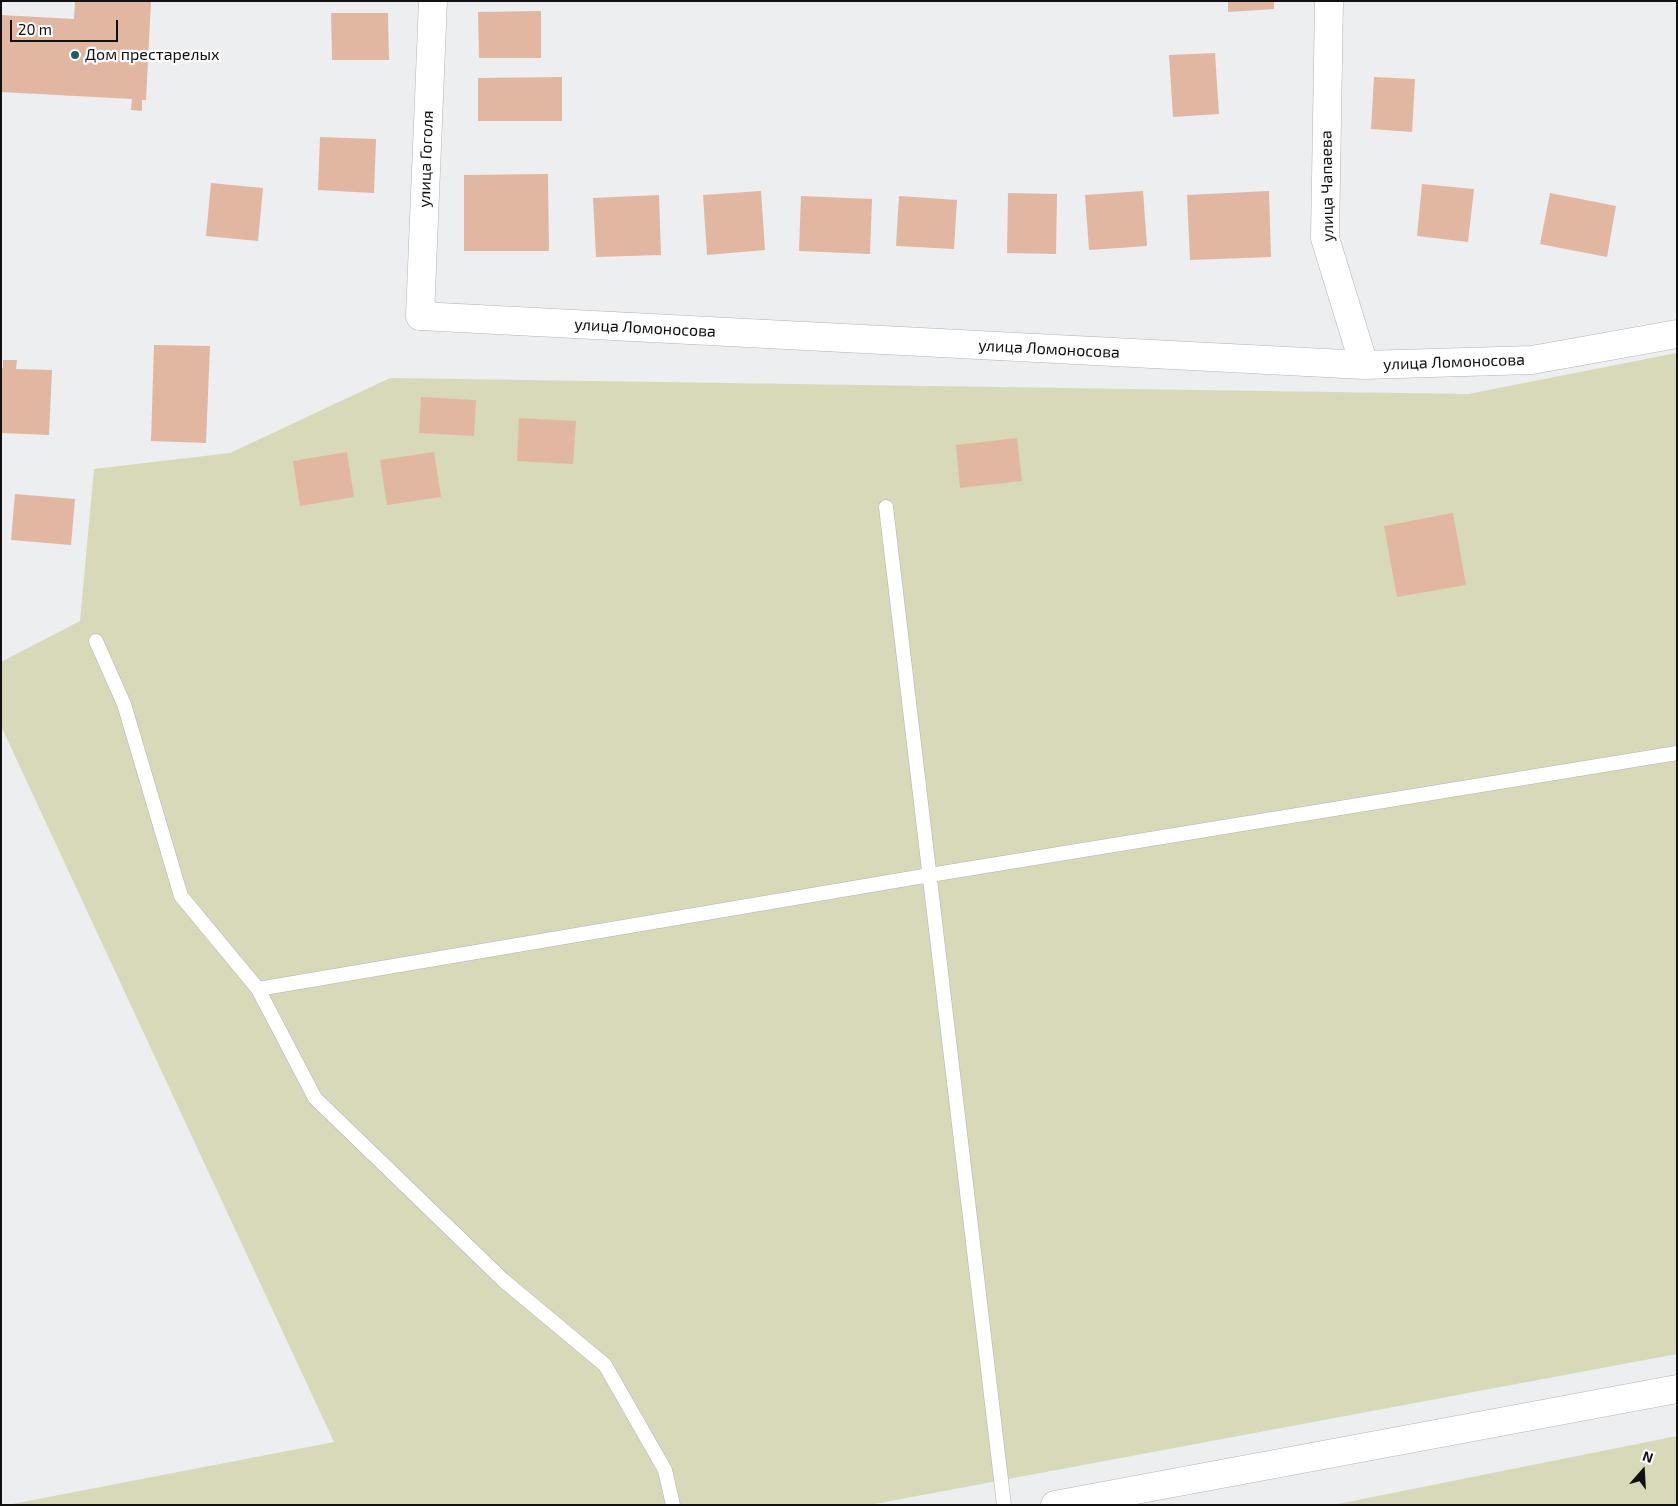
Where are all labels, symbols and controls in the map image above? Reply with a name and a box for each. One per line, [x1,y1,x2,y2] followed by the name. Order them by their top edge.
[12,10,120,42] scale bar
[18,20,52,38] text: 20 m
[85,45,219,65] place label: Дом престарелых
[69,49,81,61] marker: Дом престарелых
[415,110,437,208] street label: улица Гоголя
[1316,130,1338,242] street label: улица Чапаева
[574,315,716,341] street label: улица Ломоносова
[978,336,1120,362] street label: улица Ломоносова
[1383,350,1525,374] street label: улица Ломоносова
[1618,1446,1668,1496] north arrow
[1640,1447,1656,1466] text: N

